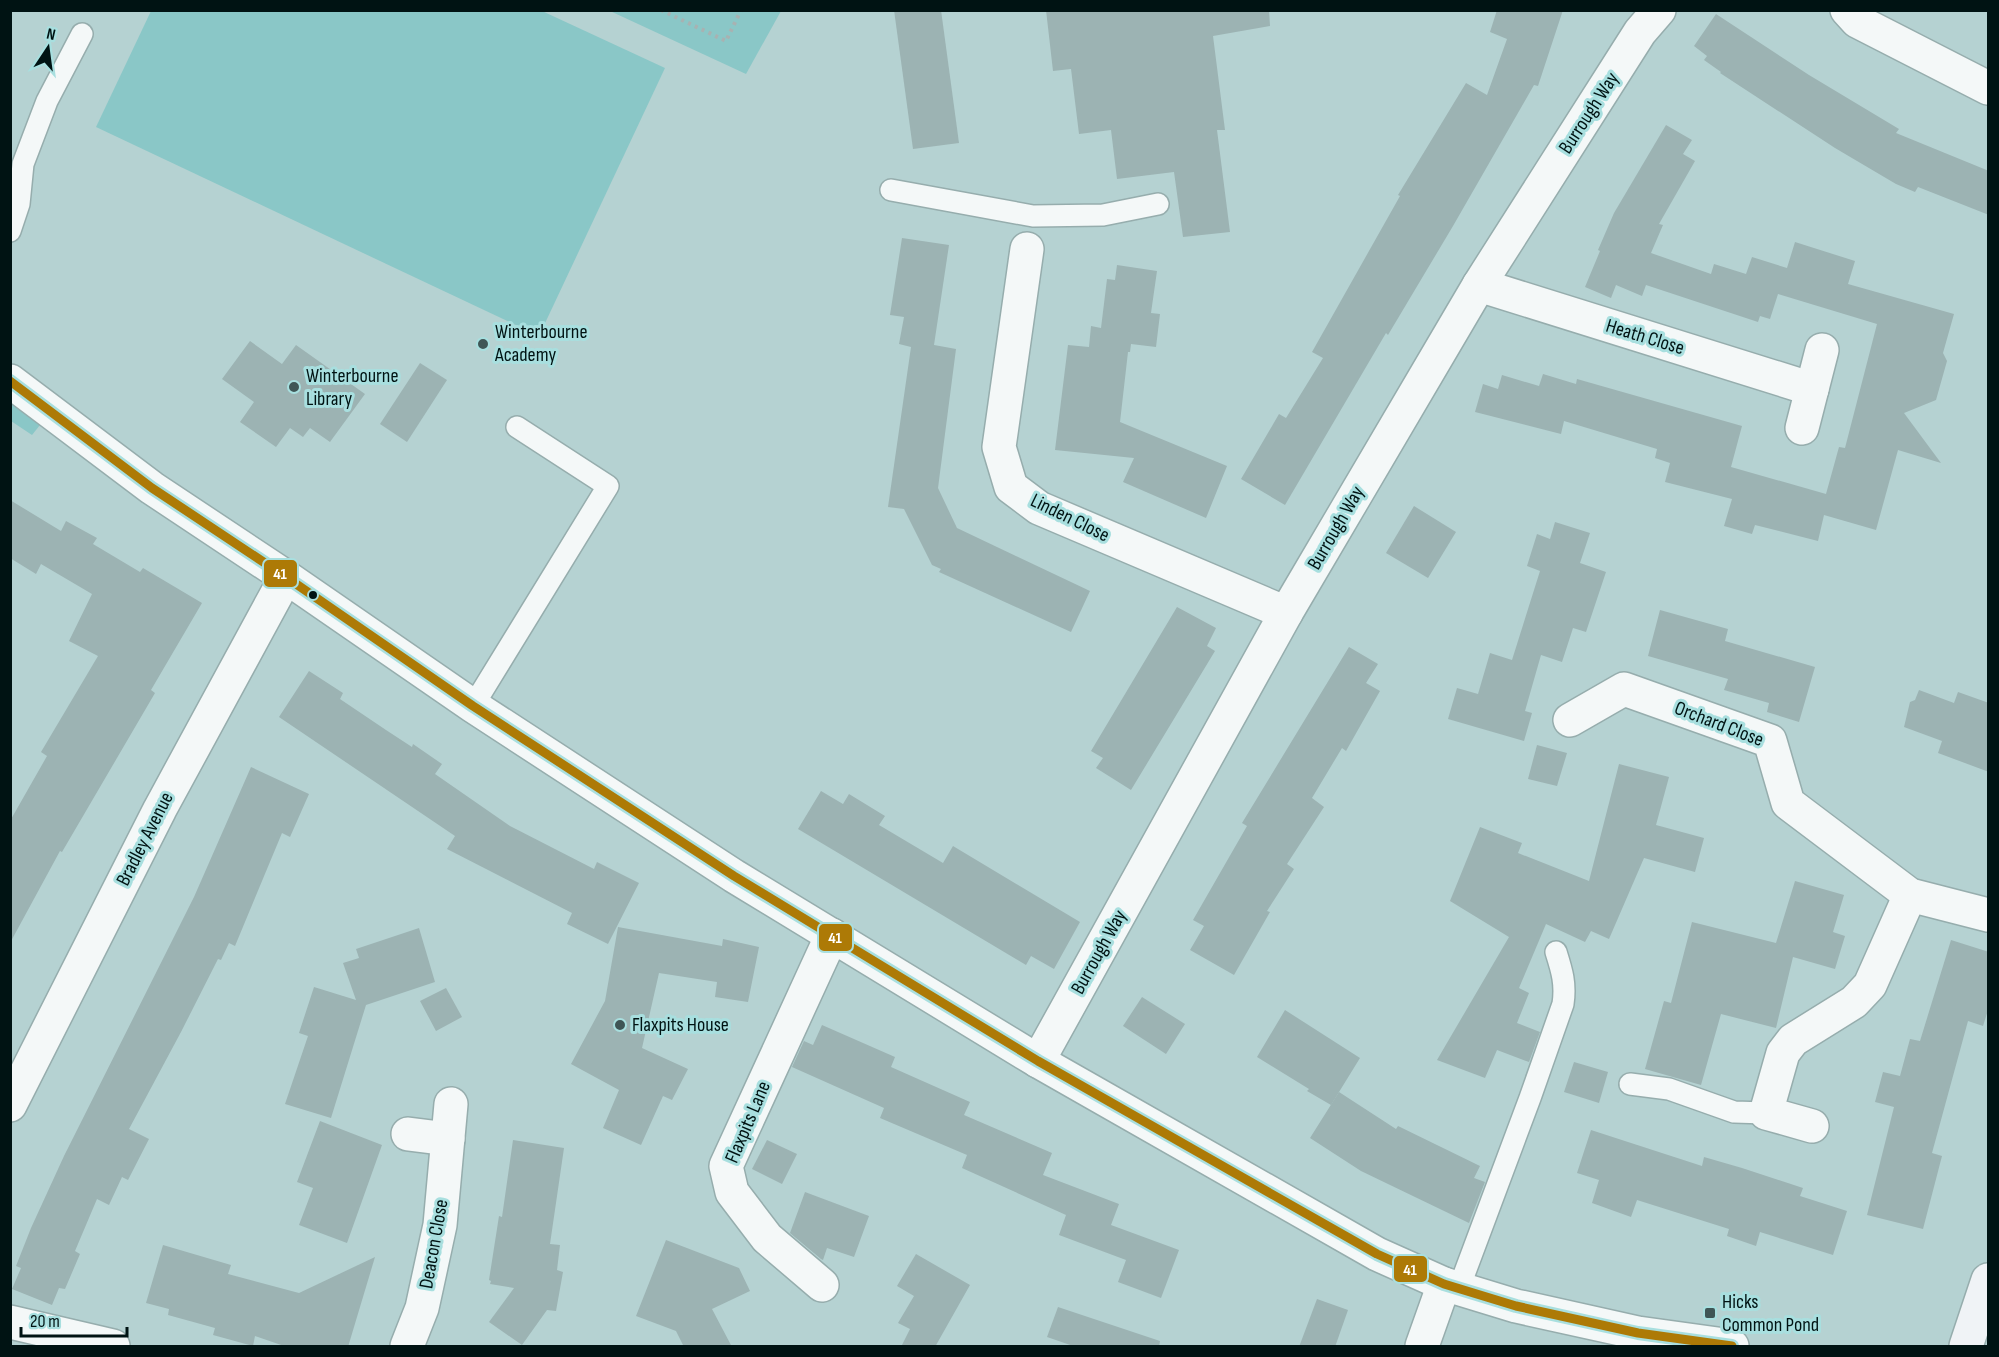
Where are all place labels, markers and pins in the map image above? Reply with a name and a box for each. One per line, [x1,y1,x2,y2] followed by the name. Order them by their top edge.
[494,320,587,367] place label: Winterbourne Academy
[476,337,490,351] marker: Winterbourne Academy
[306,364,398,411] place label: Winterbourne Library
[287,380,301,394] marker: Winterbourne Library
[307,589,319,601] unlabelled marker
[632,1013,729,1037] place label: Flaxpits House
[613,1018,627,1032] marker: Flaxpits House
[1722,1290,1819,1337] place label: Hicks Common Pond
[1703,1306,1717,1320] marker: Hicks Common Pond

